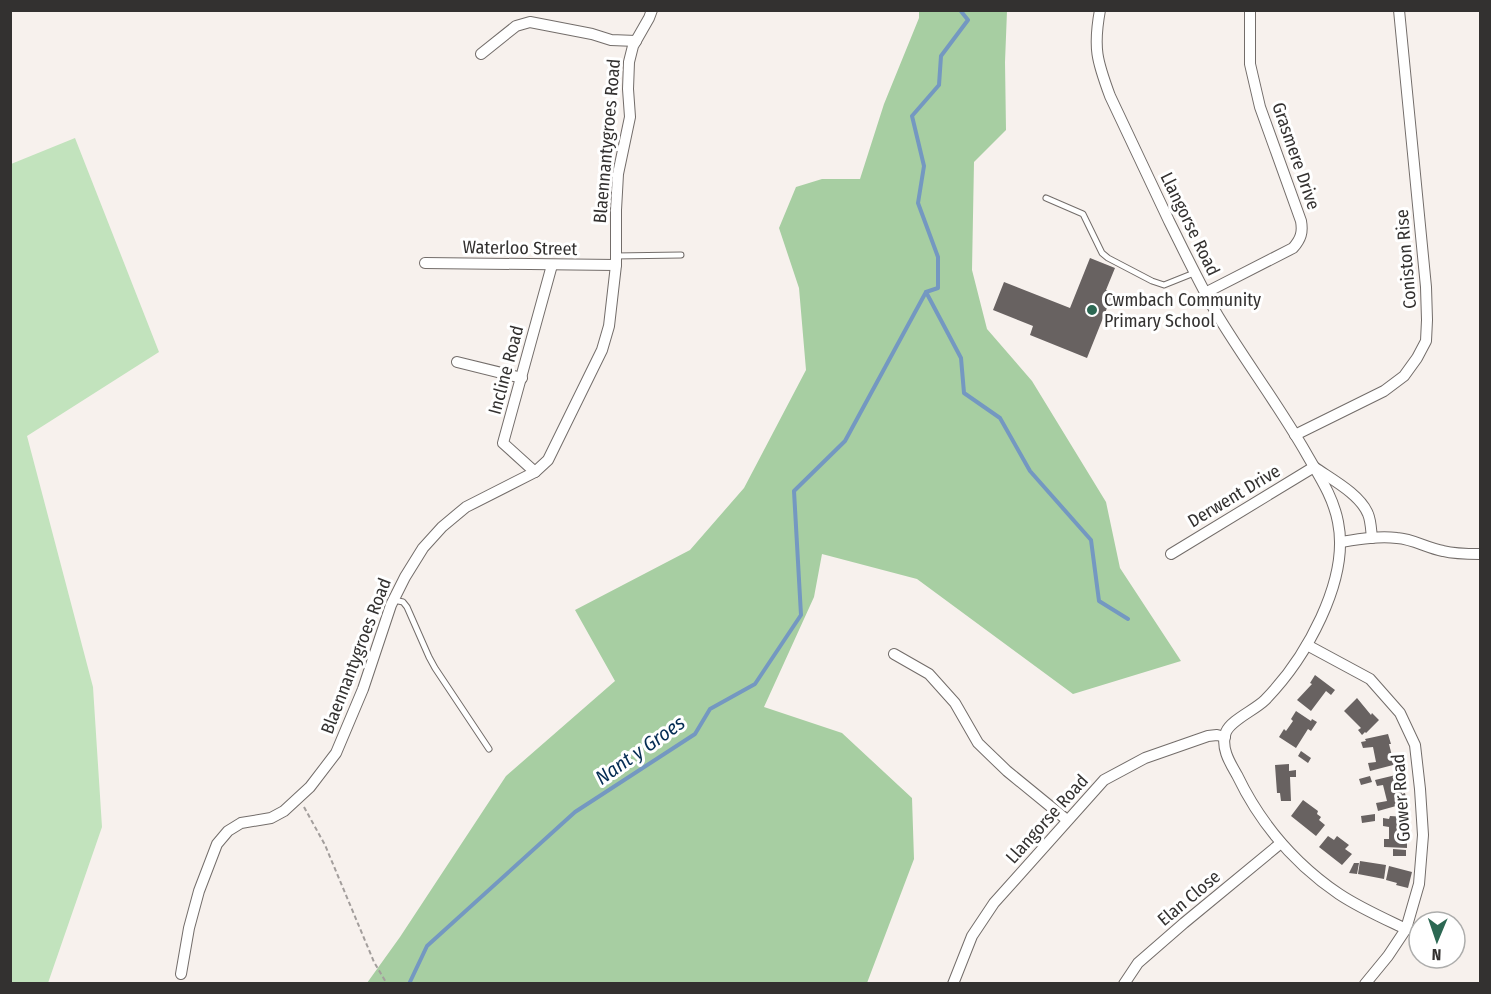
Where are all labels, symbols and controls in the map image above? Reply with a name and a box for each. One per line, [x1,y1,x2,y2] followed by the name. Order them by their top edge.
[589,58,625,224] street label: Blaennantygroes Road
[1267,99,1325,213] street label: Grasmere Drive
[1155,169,1225,279] street label: Llangorse Road
[1391,208,1421,310] street label: Coniston Rise
[462,236,578,260] street label: Waterloo Street
[1104,289,1261,332] place label: Cwmbach Community Primary School
[1085,303,1099,317] marker: Cwmbach Community Primary School
[484,323,528,417] street label: Incline Road
[1184,460,1284,532] street label: Derwent Drive
[316,575,396,737] street label: Blaennantygroes Road
[591,710,690,790] water label: Nant y Groes
[1387,753,1415,843] street label: Gower Road
[1001,770,1093,868] street label: Llangorse Road
[1153,865,1225,931] street label: Elan Close
[1407,910,1467,970] north arrow
[1431,945,1442,964] text: N

